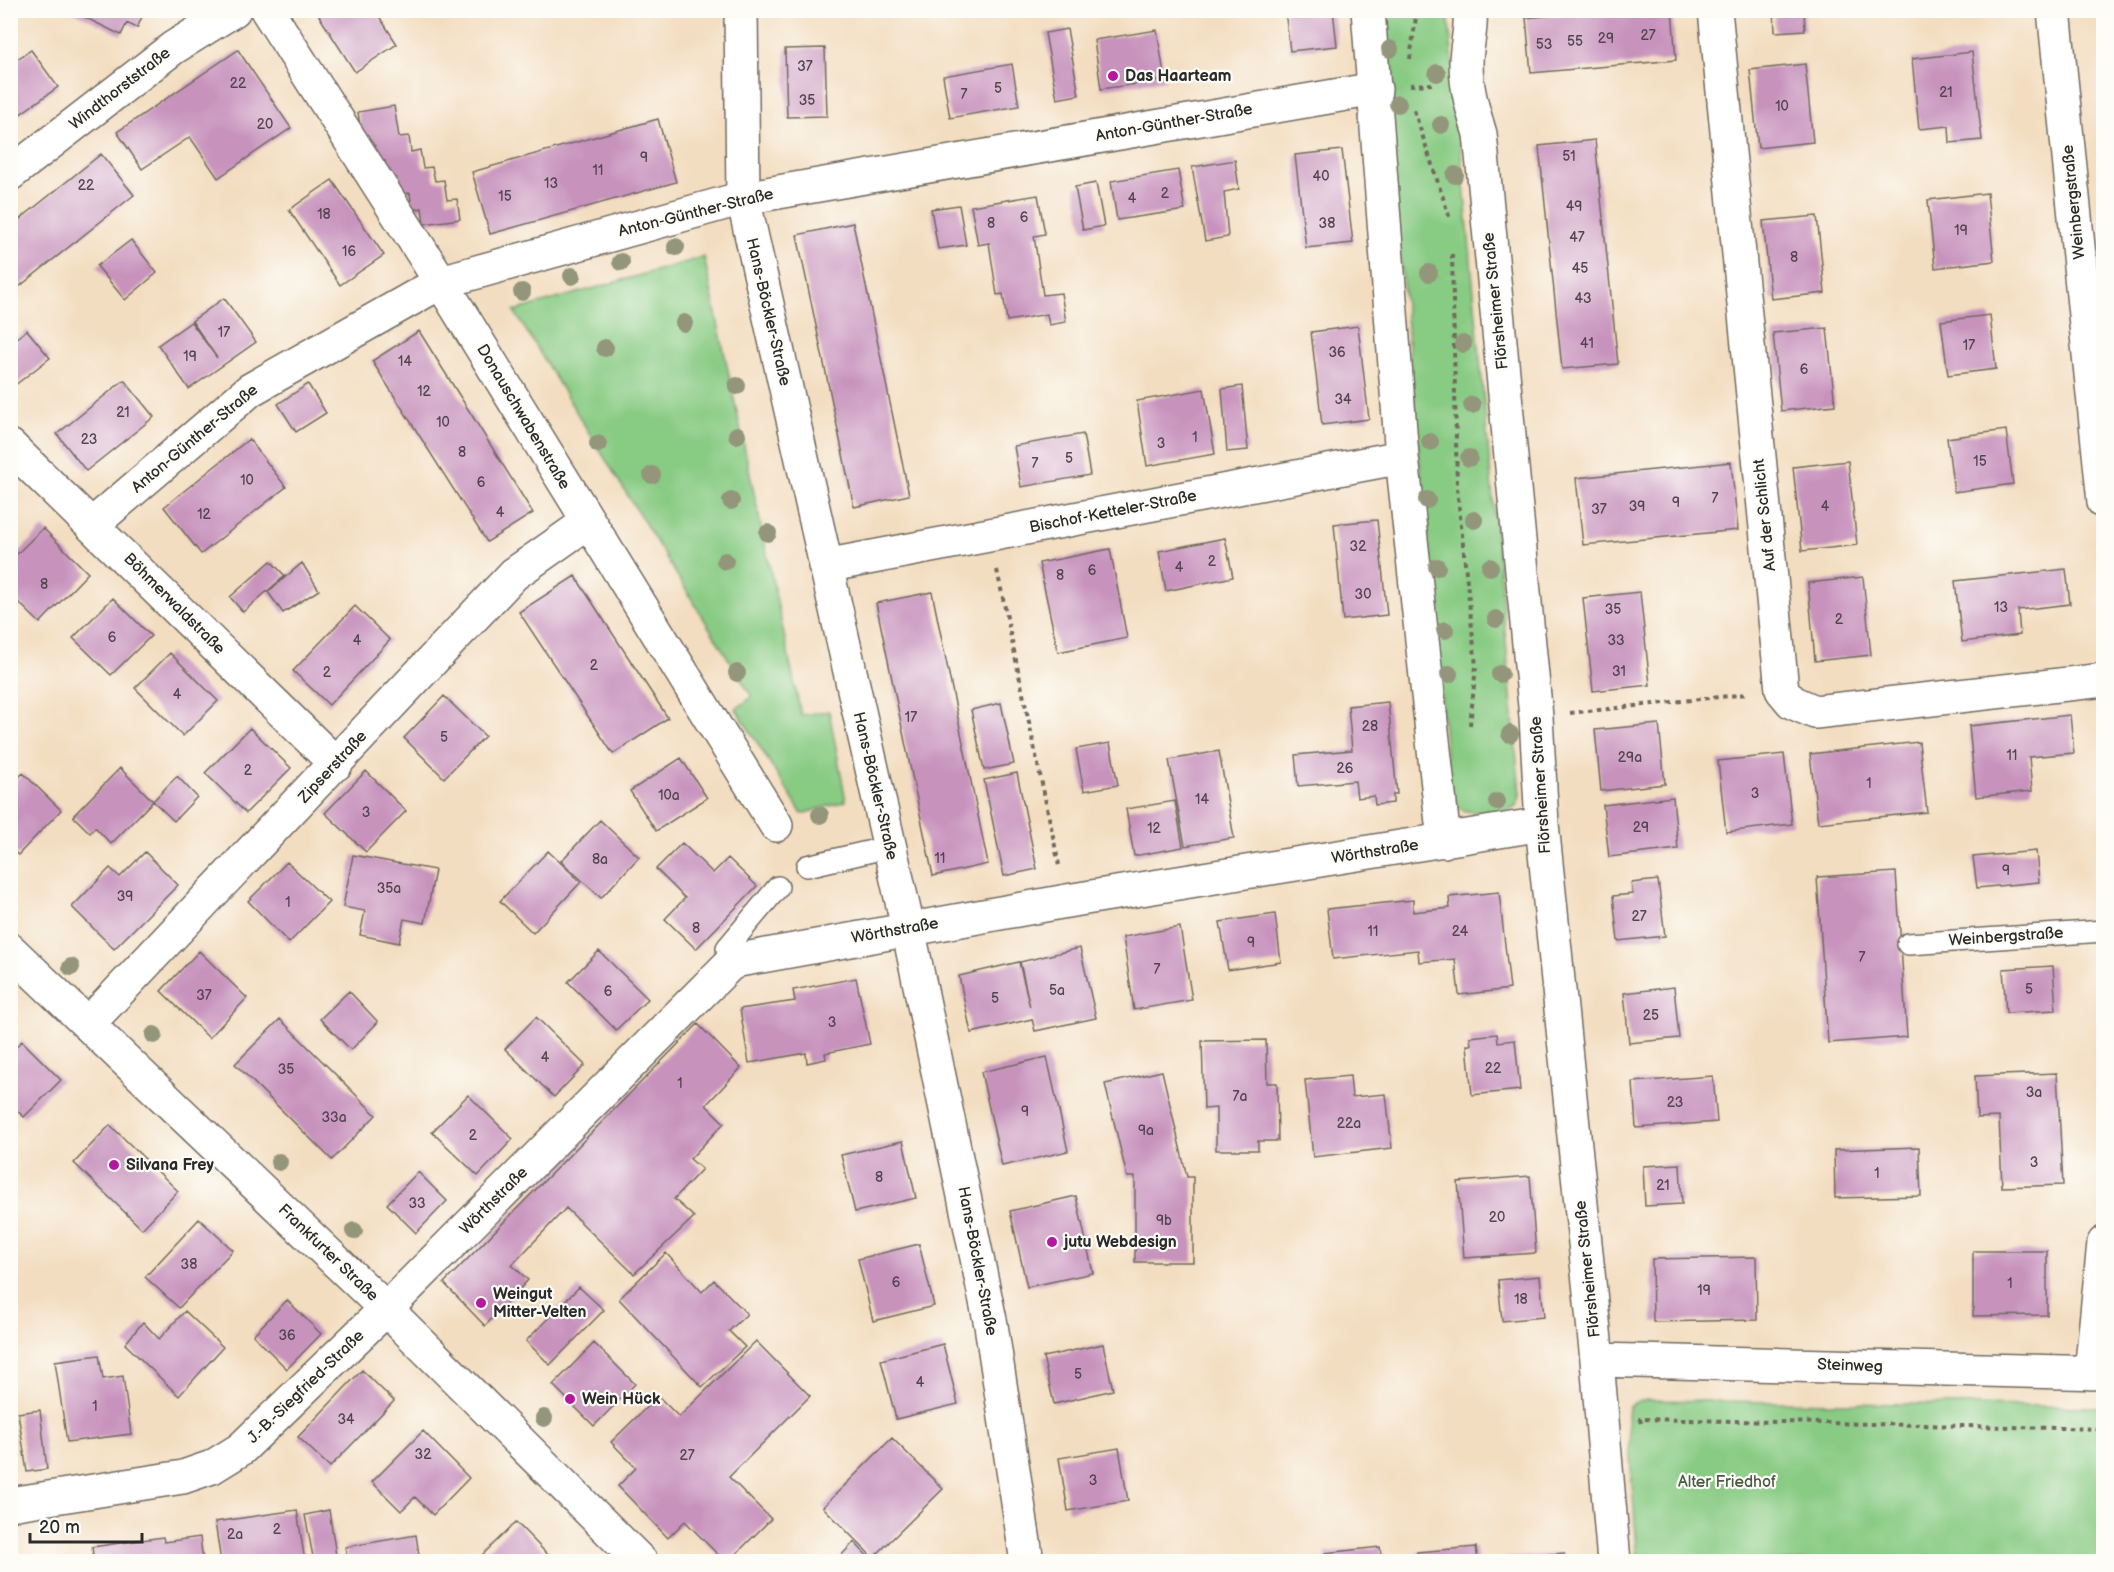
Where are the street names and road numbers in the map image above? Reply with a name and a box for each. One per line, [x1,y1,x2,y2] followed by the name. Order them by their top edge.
[66,43,175,134] street label: Windthorststraße
[1094,100,1255,146] street label: Anton-Günther-Straße
[2058,143,2089,260] street label: Weinbergstraße
[616,184,776,241] street label: Anton-Günther-Straße
[1479,231,1513,371] street label: Flörsheimer Straße
[742,236,794,388] street label: Hans-Böckler-Straße
[472,341,574,493] street label: Donauschwabenstraße
[128,380,262,497] street label: Anton-Günther-Straße
[1750,458,1780,572] street label: Auf der Schlicht
[1028,486,1199,538] street label: Bischof-Ketteler-Straße
[119,549,229,659] street label: Böhmerwaldstraße
[849,710,901,862] street label: Hans-Böckler-Straße
[1527,715,1555,854] street label: Flörsheimer Straße
[294,727,372,808] street label: Zipserstraße
[1330,836,1421,868] street label: Wörthstraße
[850,914,941,948] street label: Wörthstraße
[1948,923,2065,950] street label: Weinbergstraße
[456,1163,532,1239] street label: Wörthstraße
[953,1185,1001,1338] street label: Hans-Böckler-Straße
[1571,1199,1605,1339] street label: Flörsheimer Straße
[274,1200,382,1306] street label: Frankfurter Straße
[244,1326,369,1448] street label: J.-B.-Siegfried-Straße
[1817,1355,1883,1377] street label: Steinweg

